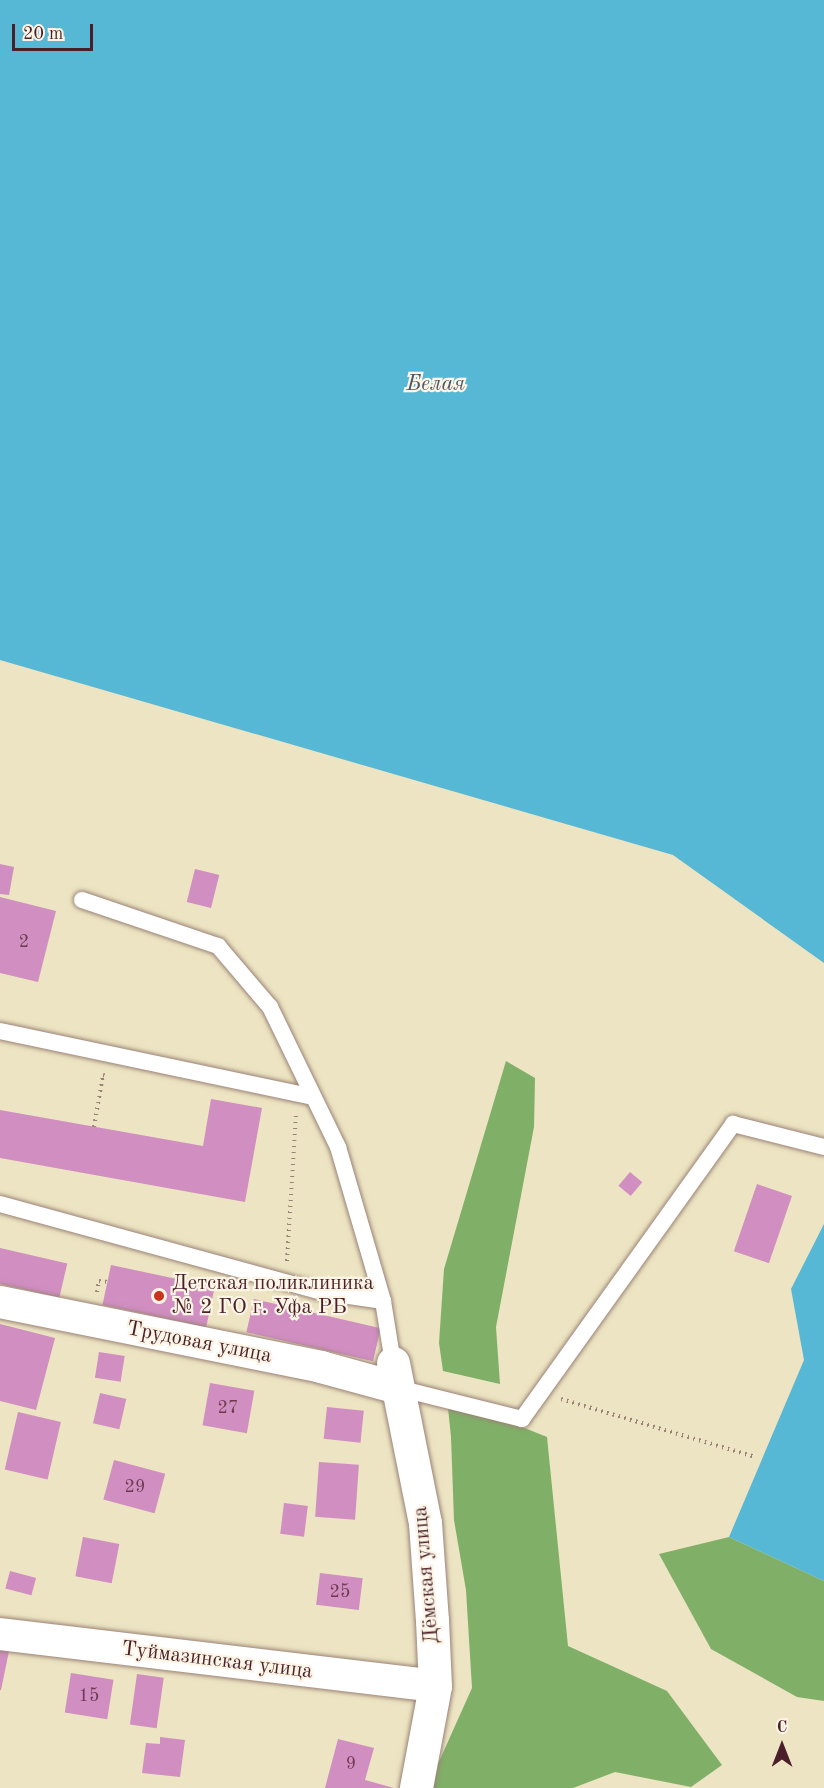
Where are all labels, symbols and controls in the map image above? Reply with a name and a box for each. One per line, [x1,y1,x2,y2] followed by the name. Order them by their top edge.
[15,12,96,50] scale bar
[23,25,63,43] text: 20 m
[407,372,465,398] water label: Белая
[19,931,29,953] house number: 2
[172,1271,374,1321] place label: Детская поликлиника № 2 ГО г. Уфа РБ
[150,1287,168,1305] marker: Детская поликлиника № 2 ГО г. Уфа РБ
[124,1317,274,1369] street label: Трудовая улица
[218,1397,238,1419] house number: 27
[125,1476,145,1498] house number: 29
[408,1505,446,1645] street label: Дёмская улица
[330,1581,350,1603] house number: 25
[120,1637,314,1685] street label: Туймазинская улица
[79,1685,99,1707] house number: 15
[752,1716,812,1776] north arrow
[777,1720,787,1736] text: С
[346,1753,356,1775] house number: 9

